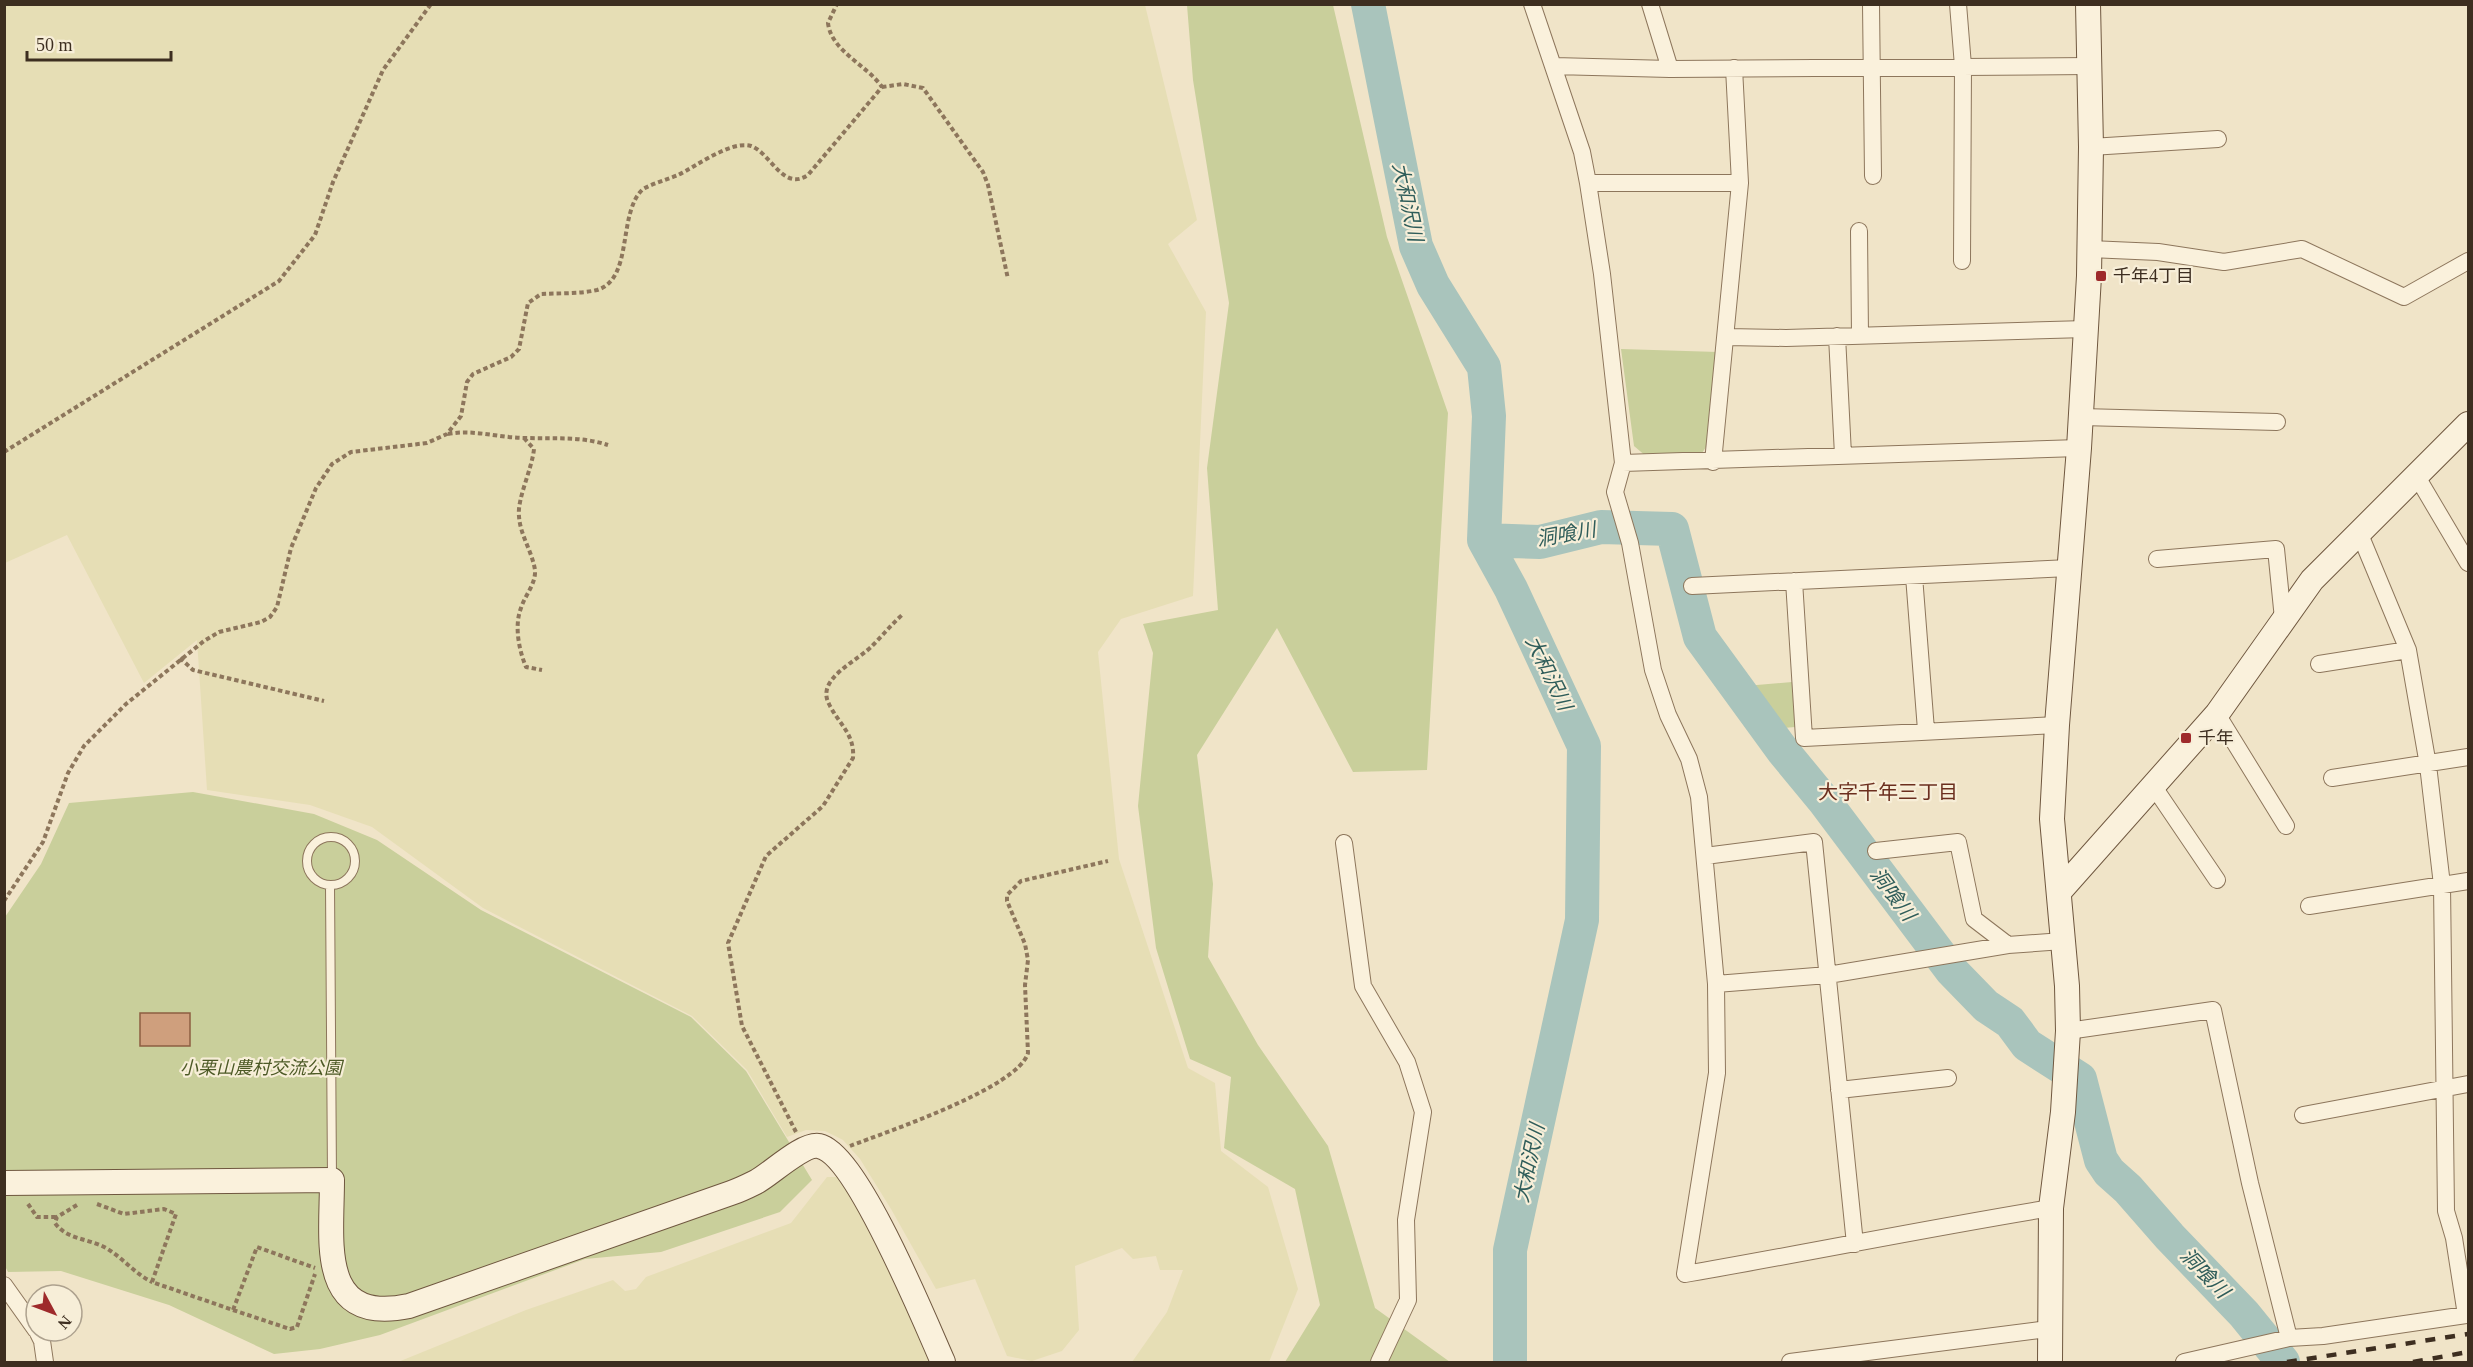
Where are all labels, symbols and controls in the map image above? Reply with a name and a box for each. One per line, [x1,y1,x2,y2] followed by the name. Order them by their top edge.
[27,24,171,62] scale bar
[36,35,73,55] text: 50 m
[1389,161,1427,245] water label: 大和沢川
[2113,266,2194,286] place label: 千年4丁目
[2094,269,2108,283] marker: 千年4丁目
[1535,518,1599,550] water label: 洞喰川
[1522,632,1577,716] water label: 大和沢川
[2198,728,2234,748] place label: 千年
[2179,731,2193,745] marker: 千年
[1818,781,1958,803] district label: 大字千年三丁目
[1866,863,1921,926] water label: 洞喰川
[180,1058,345,1078] park label: 小栗山農村交流公園
[1510,1120,1548,1204] water label: 大和沢川
[2176,1244,2235,1304] water label: 洞喰川
[24,1283,84,1343] north arrow
[54,1313,75,1333] text: N

